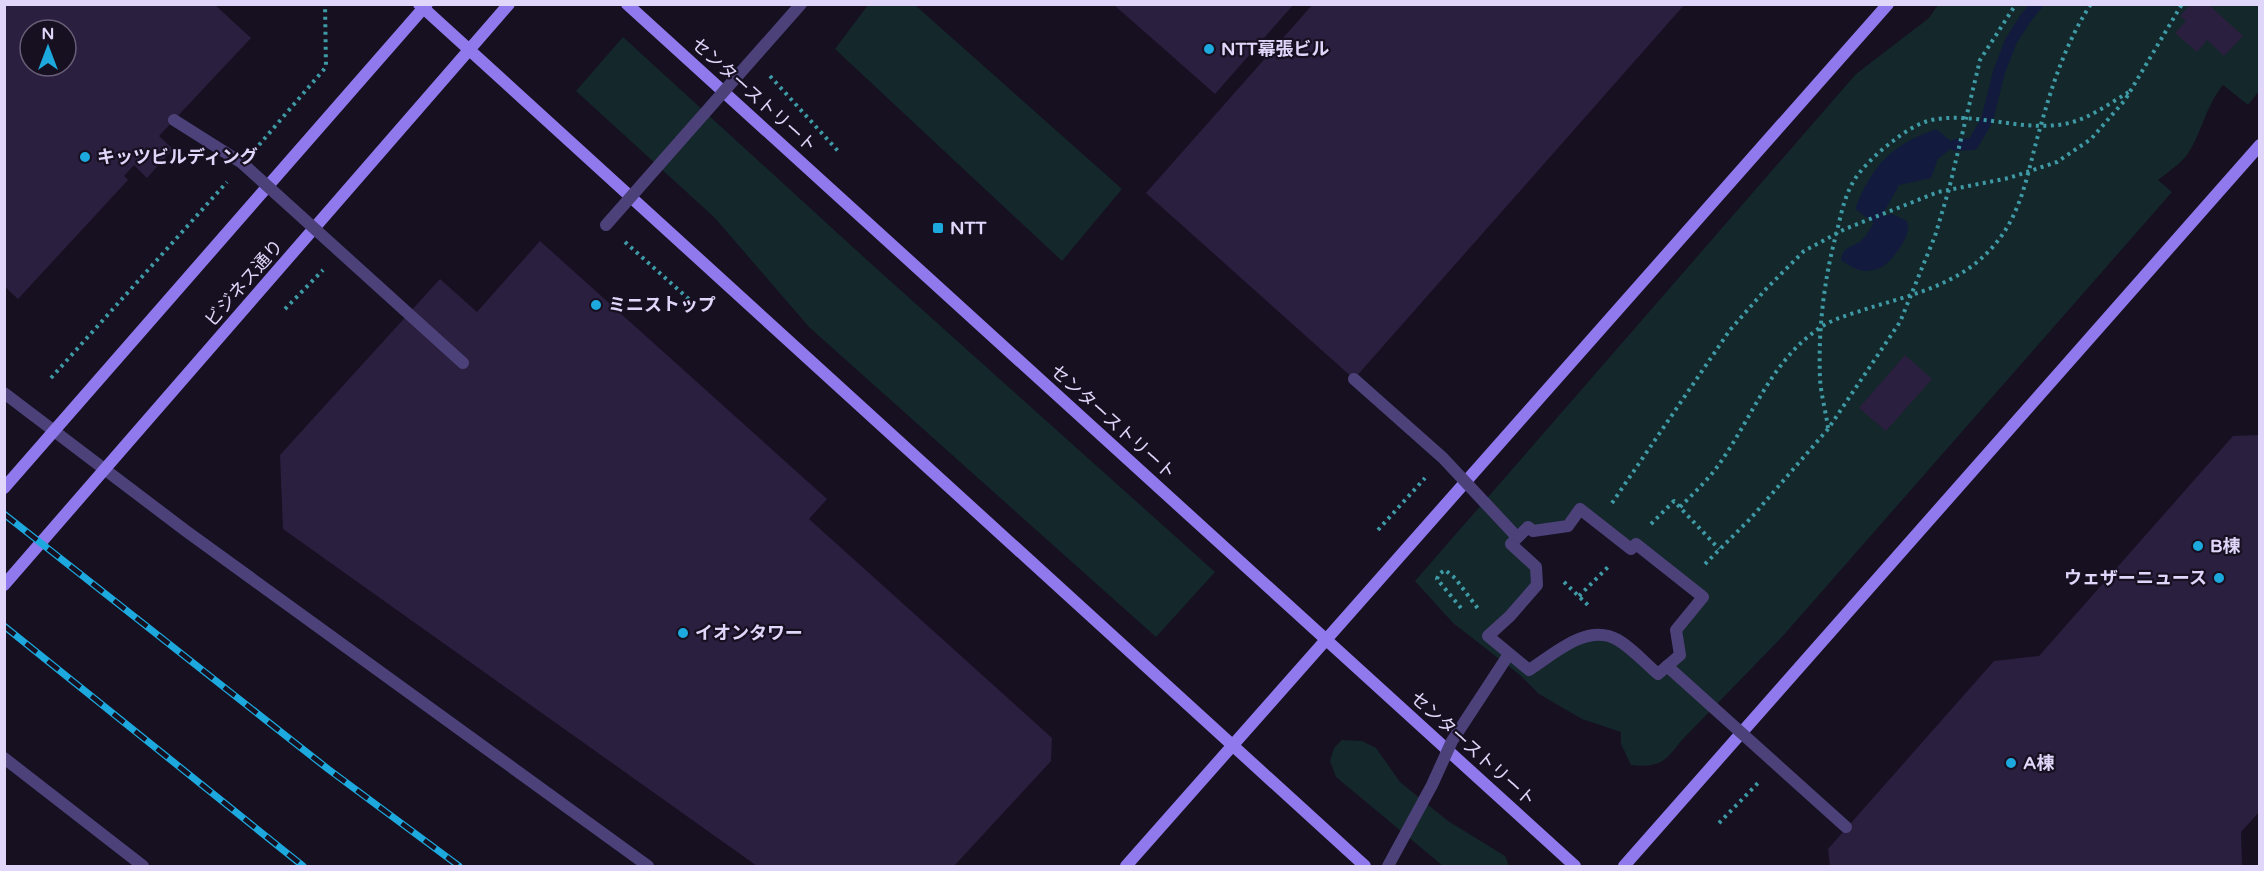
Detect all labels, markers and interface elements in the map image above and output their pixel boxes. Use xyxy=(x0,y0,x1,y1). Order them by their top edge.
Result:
north arrow xyxy=(18,18,78,78)
text: N xyxy=(42,24,54,44)
street label: センターストリート xyxy=(687,33,821,157)
place label: NTT幕張ビル xyxy=(1221,38,1329,60)
marker: NTT幕張ビル xyxy=(1202,42,1216,56)
place label: キッツビルディング xyxy=(97,146,258,168)
marker: キッツビルディング xyxy=(78,150,92,164)
place label: NTT xyxy=(950,217,987,239)
marker: NTT xyxy=(931,221,945,235)
street label: ビジネス通り xyxy=(200,235,288,331)
place label: ミニストップ xyxy=(608,294,716,316)
marker: ミニストップ xyxy=(589,298,603,312)
street label: センターストリート xyxy=(1046,360,1180,484)
place label: B棟 xyxy=(2210,535,2240,557)
marker: B棟 xyxy=(2191,539,2205,553)
place label: ウェザーニュース xyxy=(2064,567,2207,589)
marker: ウェザーニュース xyxy=(2212,571,2226,585)
place label: イオンタワー xyxy=(695,622,803,644)
marker: イオンタワー xyxy=(676,626,690,640)
street label: センターストリート xyxy=(1406,687,1540,811)
place label: A棟 xyxy=(2023,752,2054,774)
marker: A棟 xyxy=(2004,756,2018,770)

